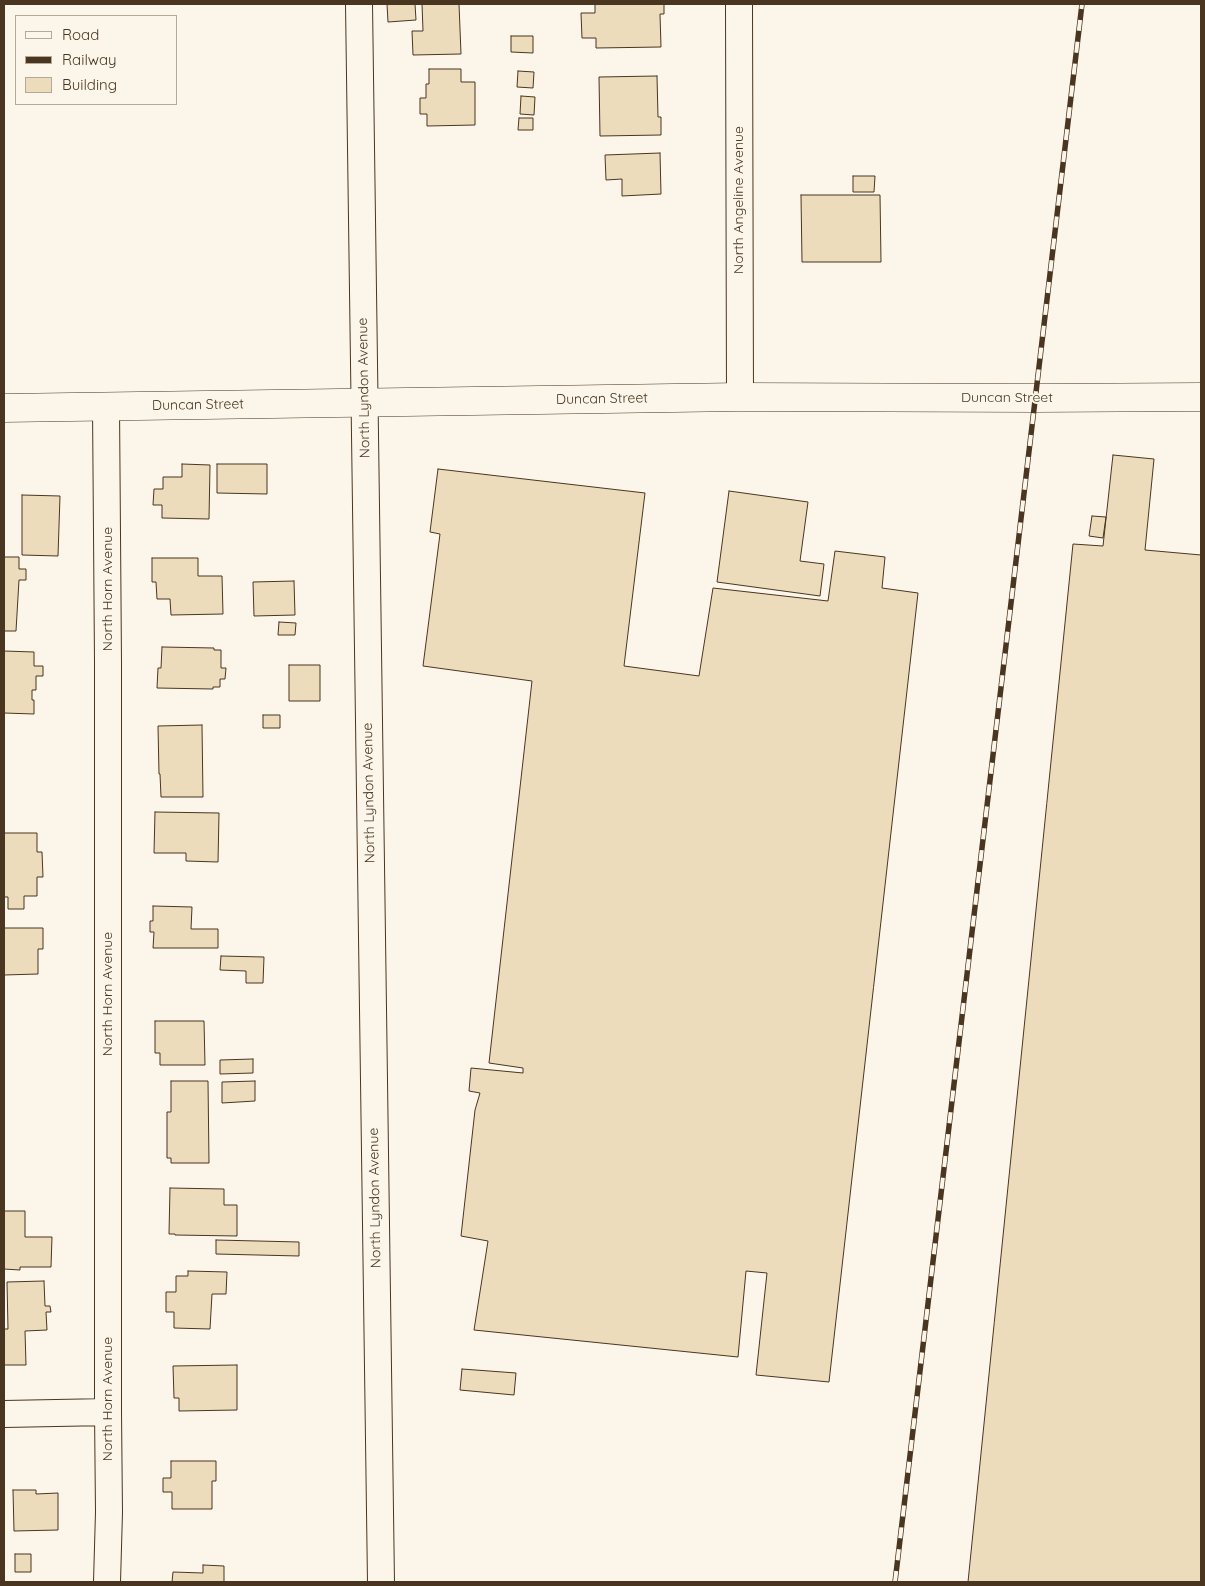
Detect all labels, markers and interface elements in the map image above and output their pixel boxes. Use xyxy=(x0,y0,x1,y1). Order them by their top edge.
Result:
legend xyxy=(15,15,178,105)
text: Road xyxy=(62,25,99,44)
text: Railway xyxy=(62,50,117,69)
text: Building xyxy=(62,75,117,94)
street label: North Angeline Avenue xyxy=(731,126,747,274)
street label: North Lyndon Avenue xyxy=(354,318,374,458)
street label: Duncan Street xyxy=(556,390,648,408)
street label: Duncan Street xyxy=(961,390,1053,406)
street label: Duncan Street xyxy=(152,396,244,414)
street label: North Horn Avenue xyxy=(100,527,116,651)
street label: North Lyndon Avenue xyxy=(359,723,379,863)
street label: North Horn Avenue xyxy=(100,932,116,1056)
street label: North Lyndon Avenue xyxy=(365,1128,385,1268)
street label: North Horn Avenue xyxy=(100,1337,116,1461)

